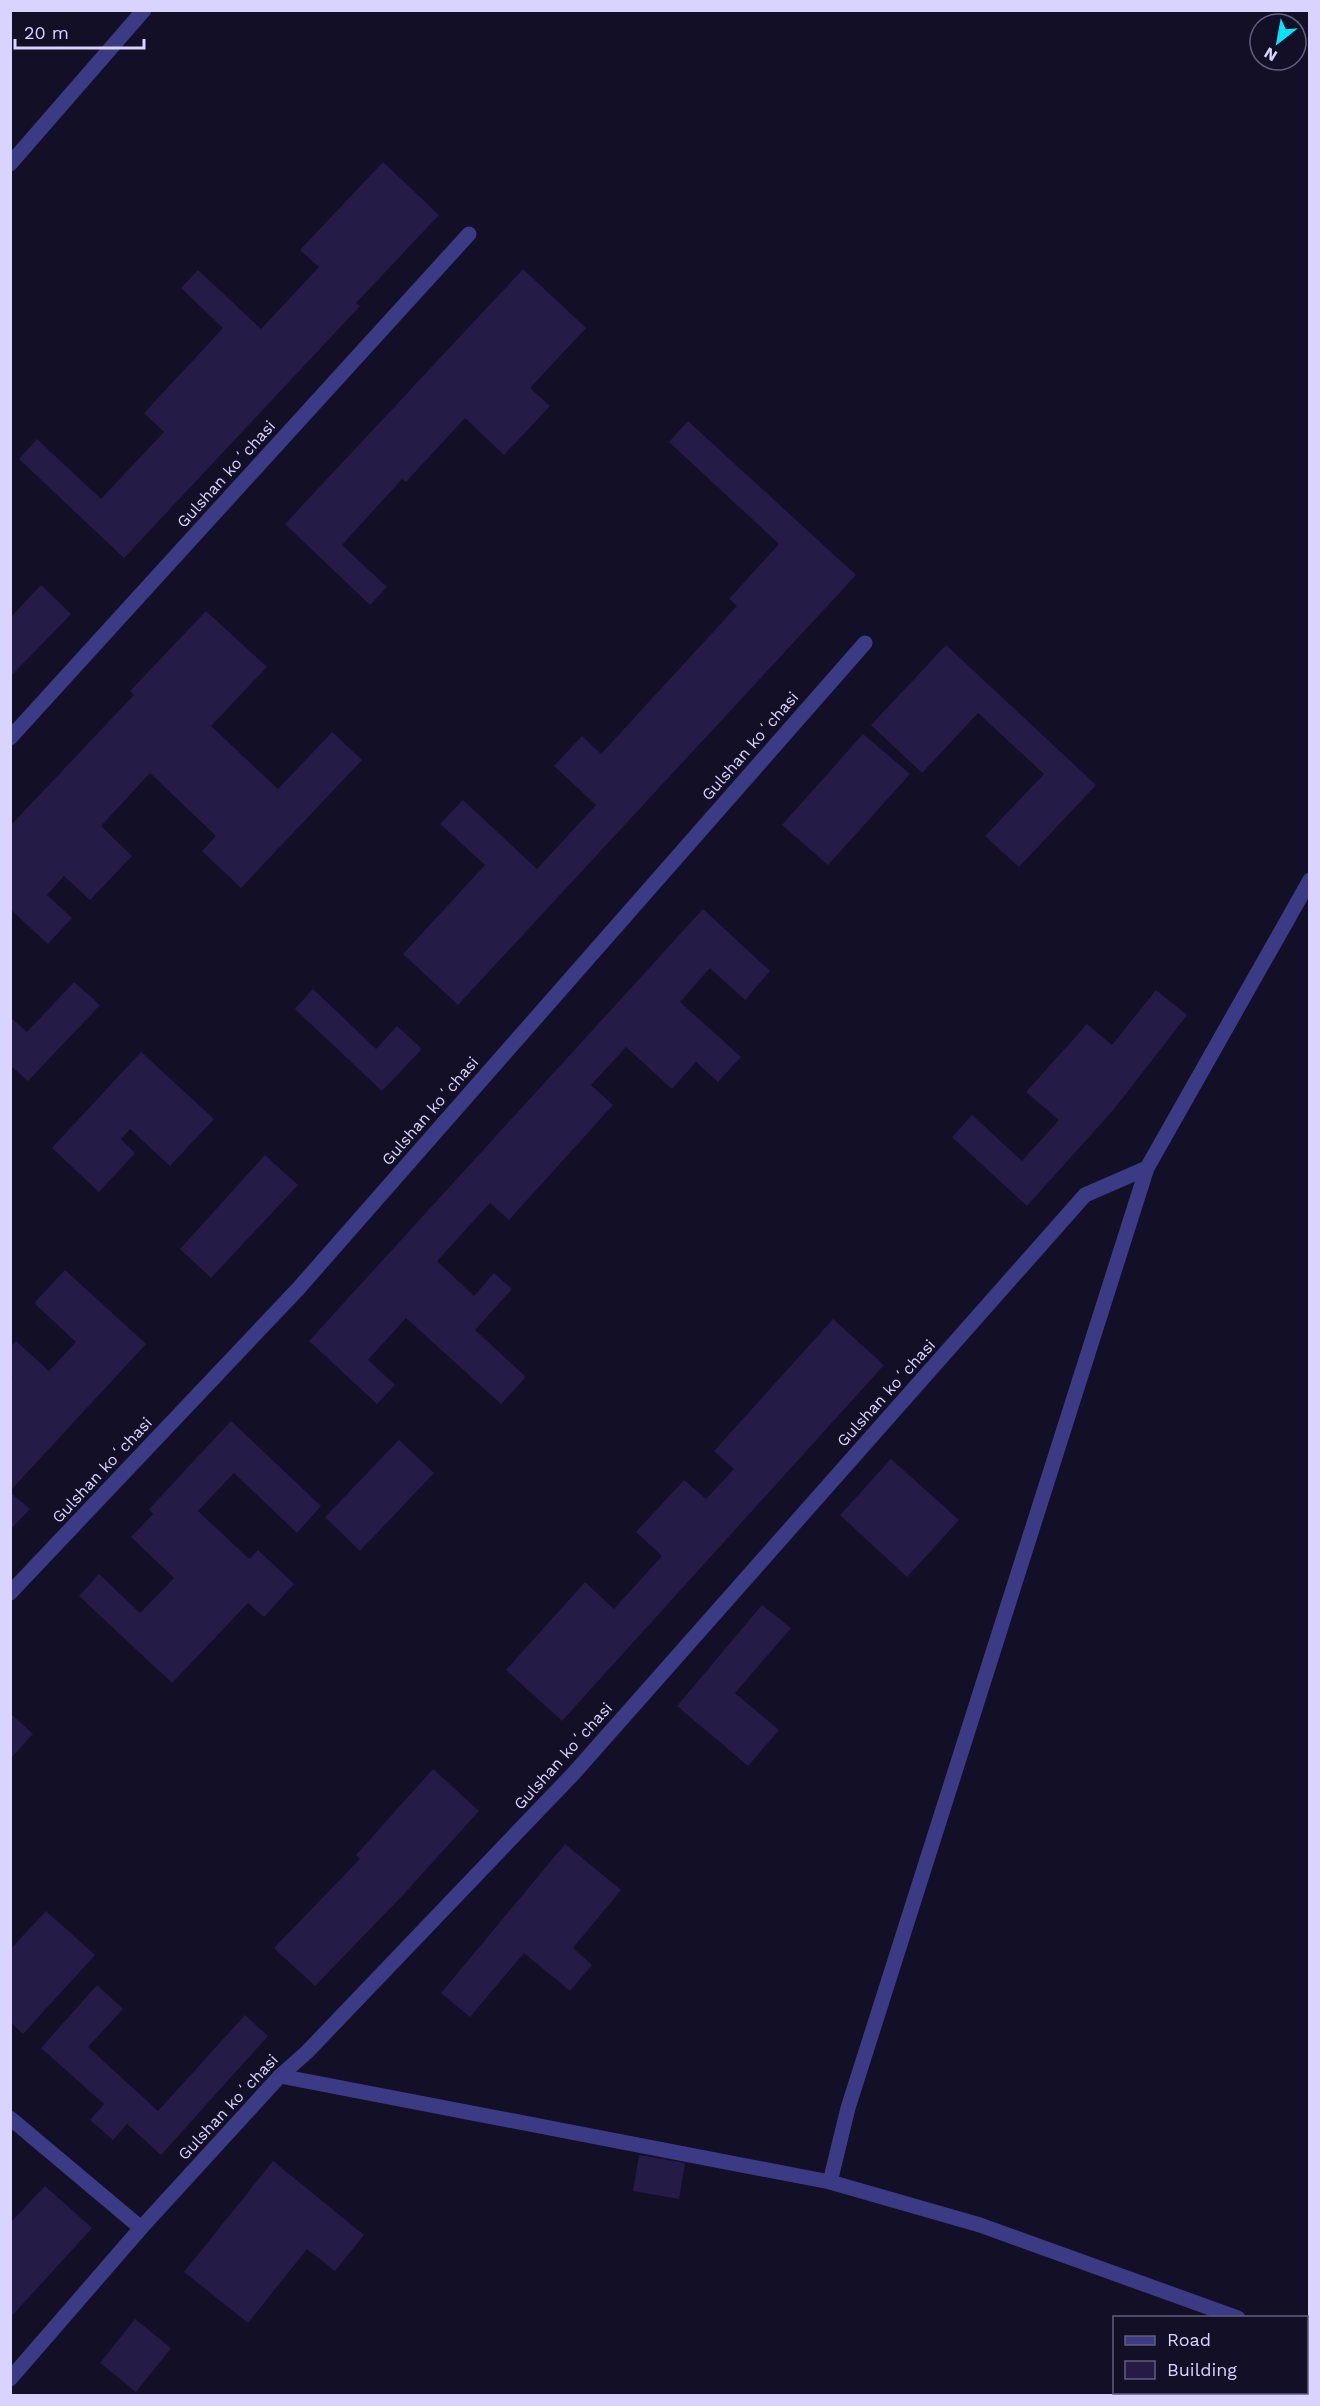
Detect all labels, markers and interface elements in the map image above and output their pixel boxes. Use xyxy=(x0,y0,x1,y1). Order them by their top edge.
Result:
scale bar xyxy=(15,12,144,50)
north arrow xyxy=(1248,12,1308,72)
text: 20 m xyxy=(24,22,69,43)
text: N xyxy=(1261,43,1281,66)
street label: Gulshan koʻchasi xyxy=(173,416,279,532)
street label: Gulshan koʻchasi xyxy=(698,688,802,804)
street label: Gulshan koʻchasi xyxy=(378,1053,482,1169)
street label: Gulshan koʻchasi xyxy=(833,1335,939,1451)
street label: Gulshan koʻchasi xyxy=(48,1413,156,1527)
street label: Gulshan koʻchasi xyxy=(510,1698,616,1814)
street label: Gulshan koʻchasi xyxy=(174,2050,282,2164)
legend xyxy=(1113,2316,1308,2394)
text: Road xyxy=(1167,2329,1211,2350)
text: Building xyxy=(1167,2359,1237,2380)

